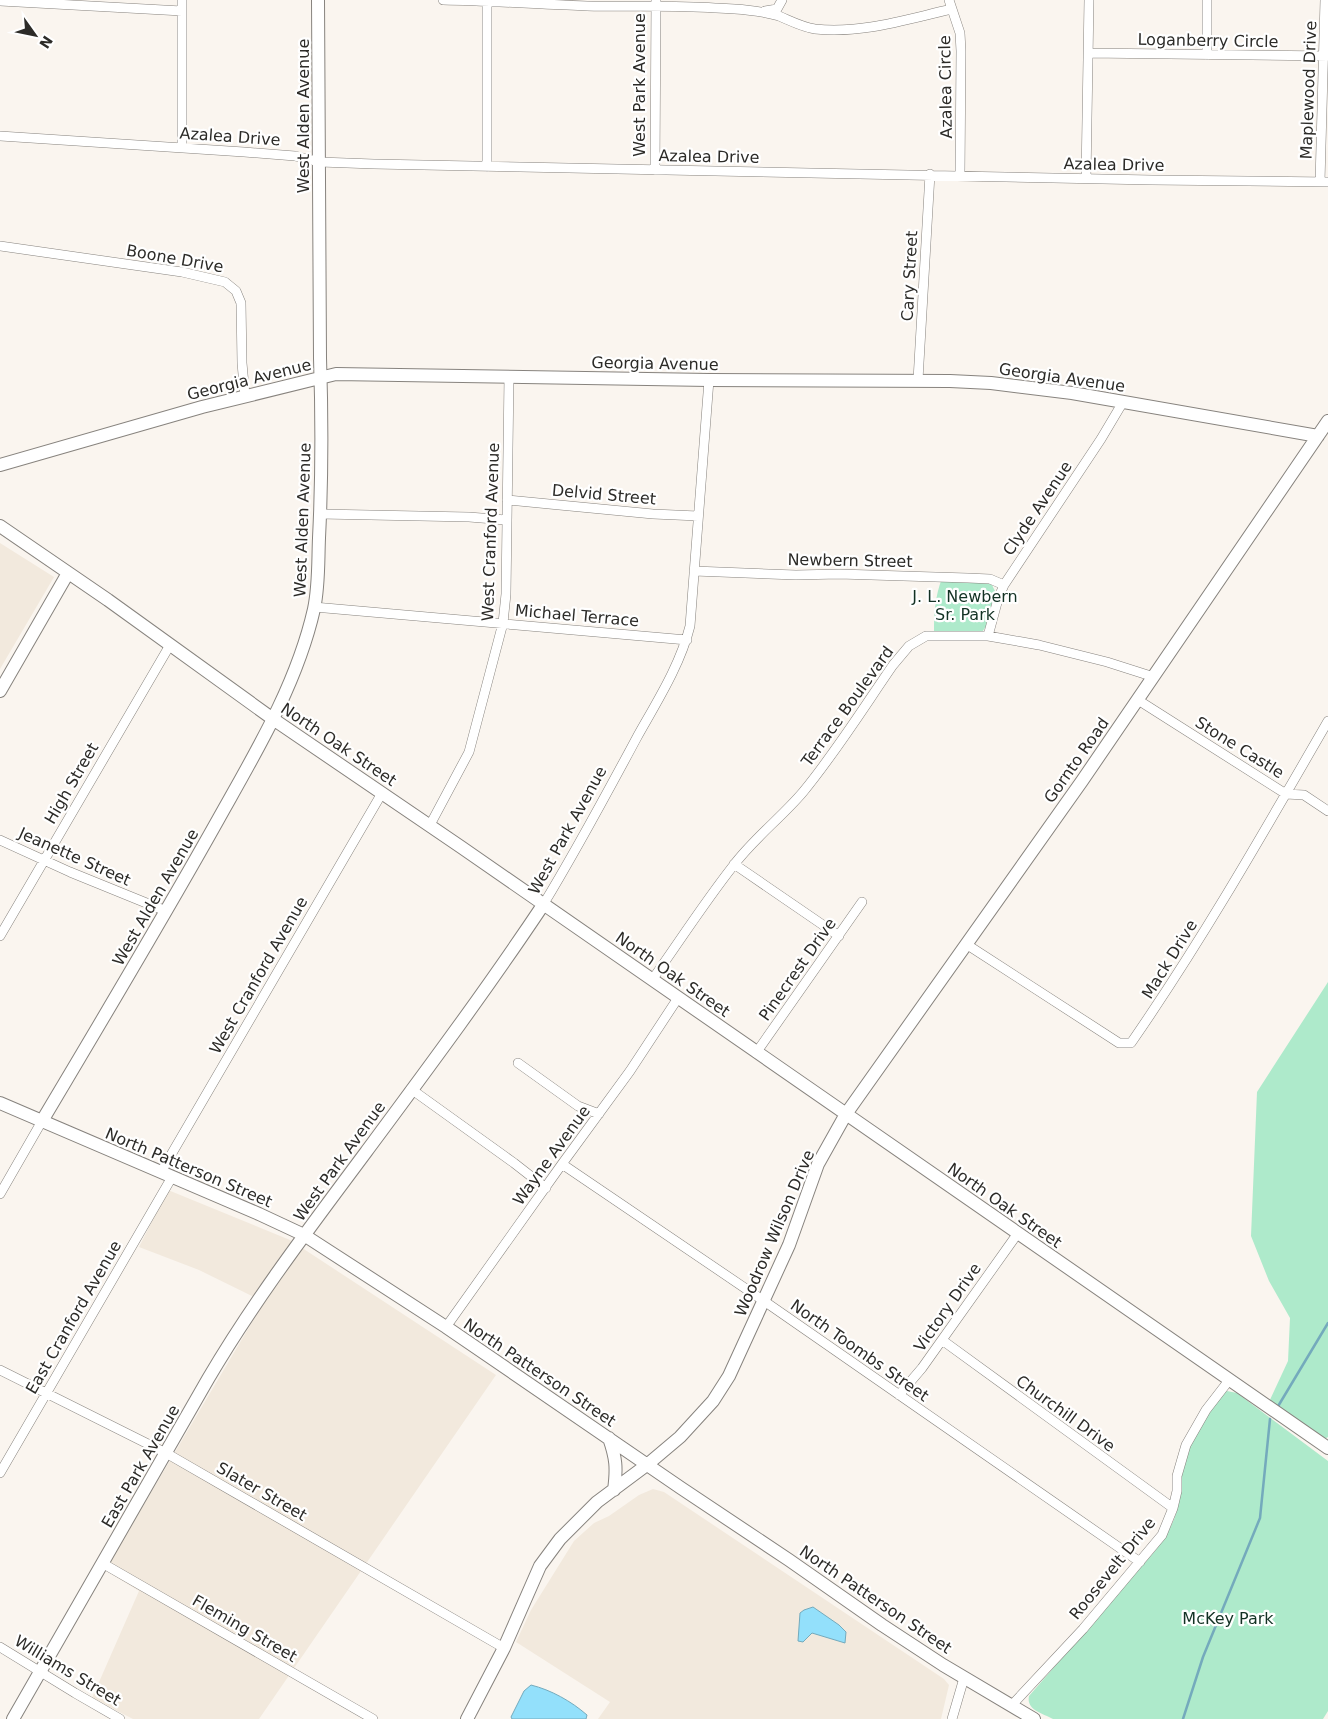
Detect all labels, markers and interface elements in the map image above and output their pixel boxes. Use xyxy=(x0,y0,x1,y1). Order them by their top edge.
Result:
north arrow xyxy=(10,10,60,60)
street label: West Park Avenue xyxy=(630,13,649,157)
street label: Maplewood Drive xyxy=(1297,20,1320,160)
street label: Loganberry Circle xyxy=(1137,30,1279,51)
text: N xyxy=(36,33,56,51)
street label: Azalea Circle xyxy=(935,35,956,139)
street label: West Alden Avenue xyxy=(294,39,313,193)
street label: Azalea Drive xyxy=(179,123,281,149)
street label: Azalea Drive xyxy=(658,146,760,167)
street label: Azalea Drive xyxy=(1063,154,1165,175)
street label: Cary Street xyxy=(898,230,921,322)
street label: Boone Drive xyxy=(125,241,225,276)
street label: Georgia Avenue xyxy=(591,353,719,374)
street label: Georgia Avenue xyxy=(185,355,313,404)
street label: Georgia Avenue xyxy=(998,359,1126,396)
street label: West Alden Avenue xyxy=(290,442,315,598)
street label: West Cranford Avenue xyxy=(478,442,503,622)
street label: Clyde Avenue xyxy=(999,458,1076,559)
street label: Delvid Street xyxy=(551,480,657,509)
street label: Newbern Street xyxy=(787,550,913,571)
park label: J. L. Newbern Sr. Park xyxy=(911,587,1018,624)
street label: Michael Terrace xyxy=(514,601,640,630)
street label: Terrace Boulevard xyxy=(797,642,897,771)
street label: North Oak Street xyxy=(277,699,400,790)
street label: Stone Castle xyxy=(1192,713,1288,782)
street label: Gornto Road xyxy=(1040,714,1113,807)
street label: High Street xyxy=(41,739,102,827)
street label: West Park Avenue xyxy=(524,763,611,898)
street label: Jeanette Street xyxy=(15,823,134,890)
street label: West Alden Avenue xyxy=(109,826,202,969)
street label: West Cranford Avenue xyxy=(206,893,311,1057)
street label: Pinecrest Drive xyxy=(755,914,840,1024)
street label: Mack Drive xyxy=(1138,916,1201,1002)
street label: North Oak Street xyxy=(612,928,734,1021)
street label: West Park Avenue xyxy=(290,1098,389,1225)
street label: Wayne Avenue xyxy=(509,1102,594,1209)
street label: North Patterson Street xyxy=(102,1124,275,1211)
street label: Woodrow Wilson Drive xyxy=(731,1147,818,1319)
street label: North Oak Street xyxy=(944,1159,1066,1252)
street label: East Cranford Avenue xyxy=(22,1237,125,1397)
street label: Victory Drive xyxy=(910,1259,985,1355)
street label: North Toombs Street xyxy=(787,1296,932,1405)
street label: North Patterson Street xyxy=(460,1314,619,1430)
street label: Churchill Drive xyxy=(1013,1371,1119,1456)
street label: East Park Avenue xyxy=(98,1401,183,1531)
street label: Slater Street xyxy=(213,1458,310,1525)
street label: Roosevelt Drive xyxy=(1065,1513,1159,1623)
street label: North Patterson Street xyxy=(796,1541,955,1657)
street label: Fleming Street xyxy=(189,1591,300,1666)
park label: McKey Park xyxy=(1182,1609,1274,1628)
street label: Williams Street xyxy=(11,1631,124,1710)

